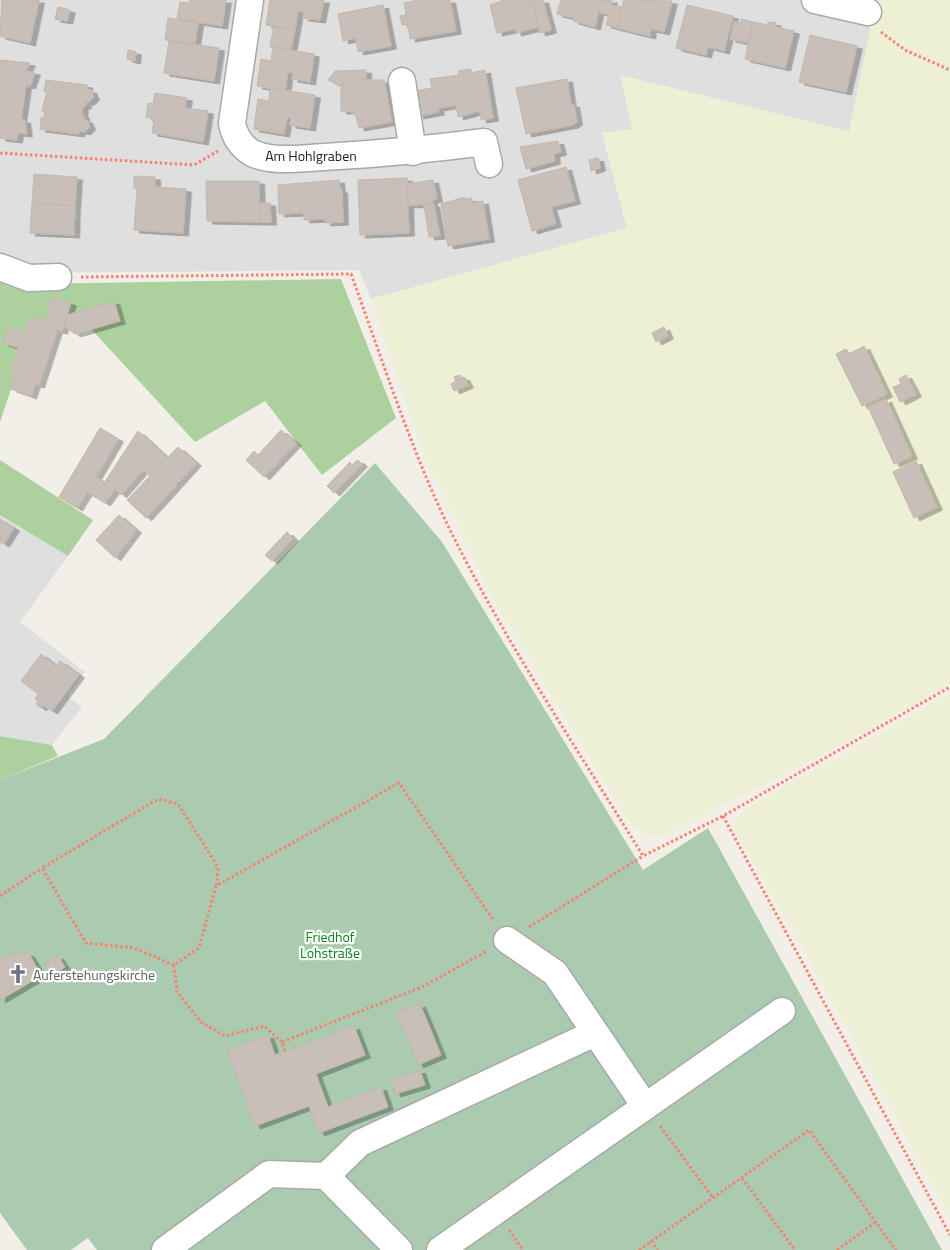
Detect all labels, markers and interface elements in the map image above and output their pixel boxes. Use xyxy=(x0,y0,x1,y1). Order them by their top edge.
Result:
street label: Am Hohlgraben xyxy=(265,145,357,166)
park label: Friedhof Lohstraße xyxy=(300,926,360,963)
church icon: Auferstehungskirche xyxy=(7,963,29,985)
place label: Auferstehungskirche xyxy=(33,964,155,985)

